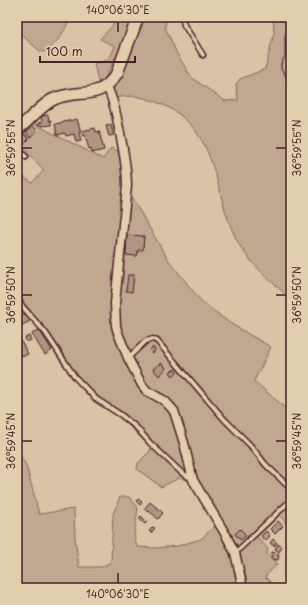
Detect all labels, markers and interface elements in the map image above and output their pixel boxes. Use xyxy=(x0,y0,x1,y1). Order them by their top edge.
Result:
text: 140°06'30"E xyxy=(86,2,150,17)
scale bar xyxy=(40,38,135,64)
text: 100 m xyxy=(46,42,83,60)
text: 36°59'55"N xyxy=(3,119,18,176)
text: 36°59'55"N xyxy=(289,119,304,176)
text: 36°59'50"N xyxy=(3,266,18,324)
text: 36°59'50"N xyxy=(289,266,304,324)
text: 36°59'45"N xyxy=(3,412,18,469)
text: 36°59'45"N xyxy=(289,412,304,469)
text: 140°06'30"E xyxy=(86,586,150,601)

